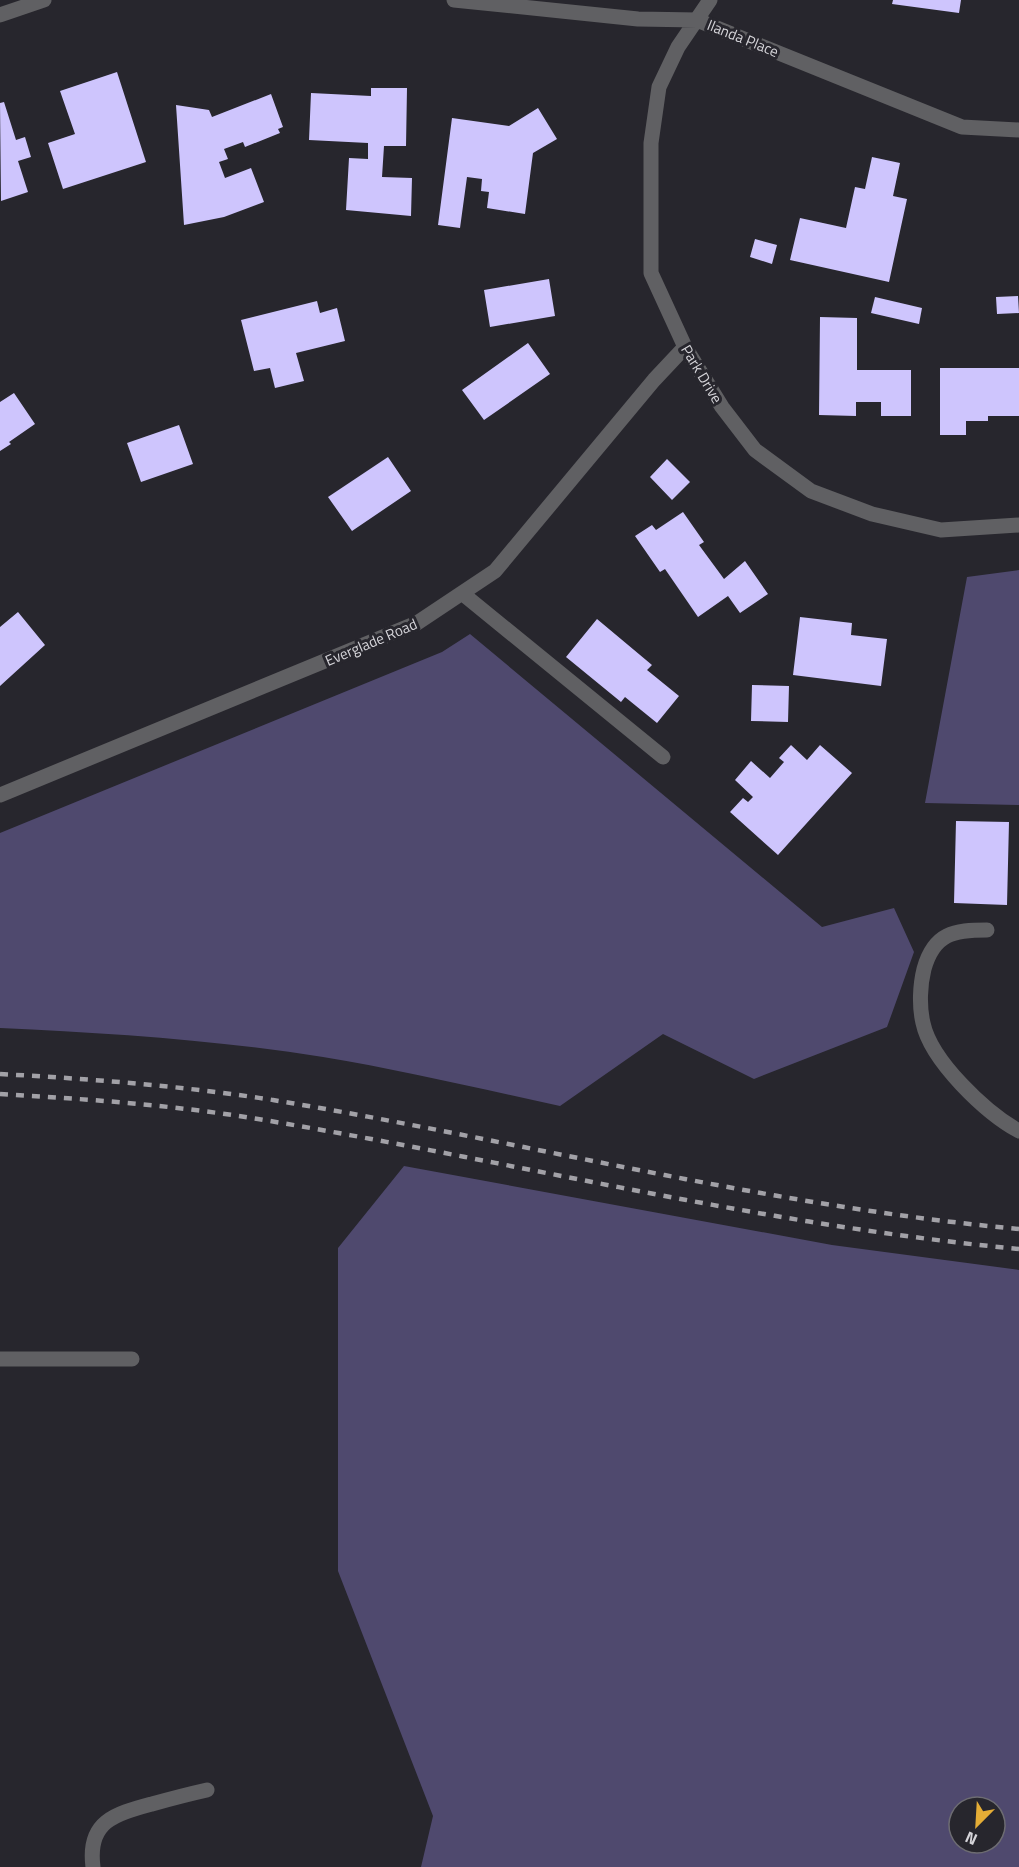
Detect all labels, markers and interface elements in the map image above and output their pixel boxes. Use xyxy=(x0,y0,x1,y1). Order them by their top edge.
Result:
street label: Ilanda Place xyxy=(704,13,782,63)
street label: Park Drive xyxy=(675,340,729,408)
street label: Everglade Road xyxy=(321,612,421,672)
north arrow xyxy=(947,1795,1007,1855)
text: N xyxy=(961,1825,981,1852)

